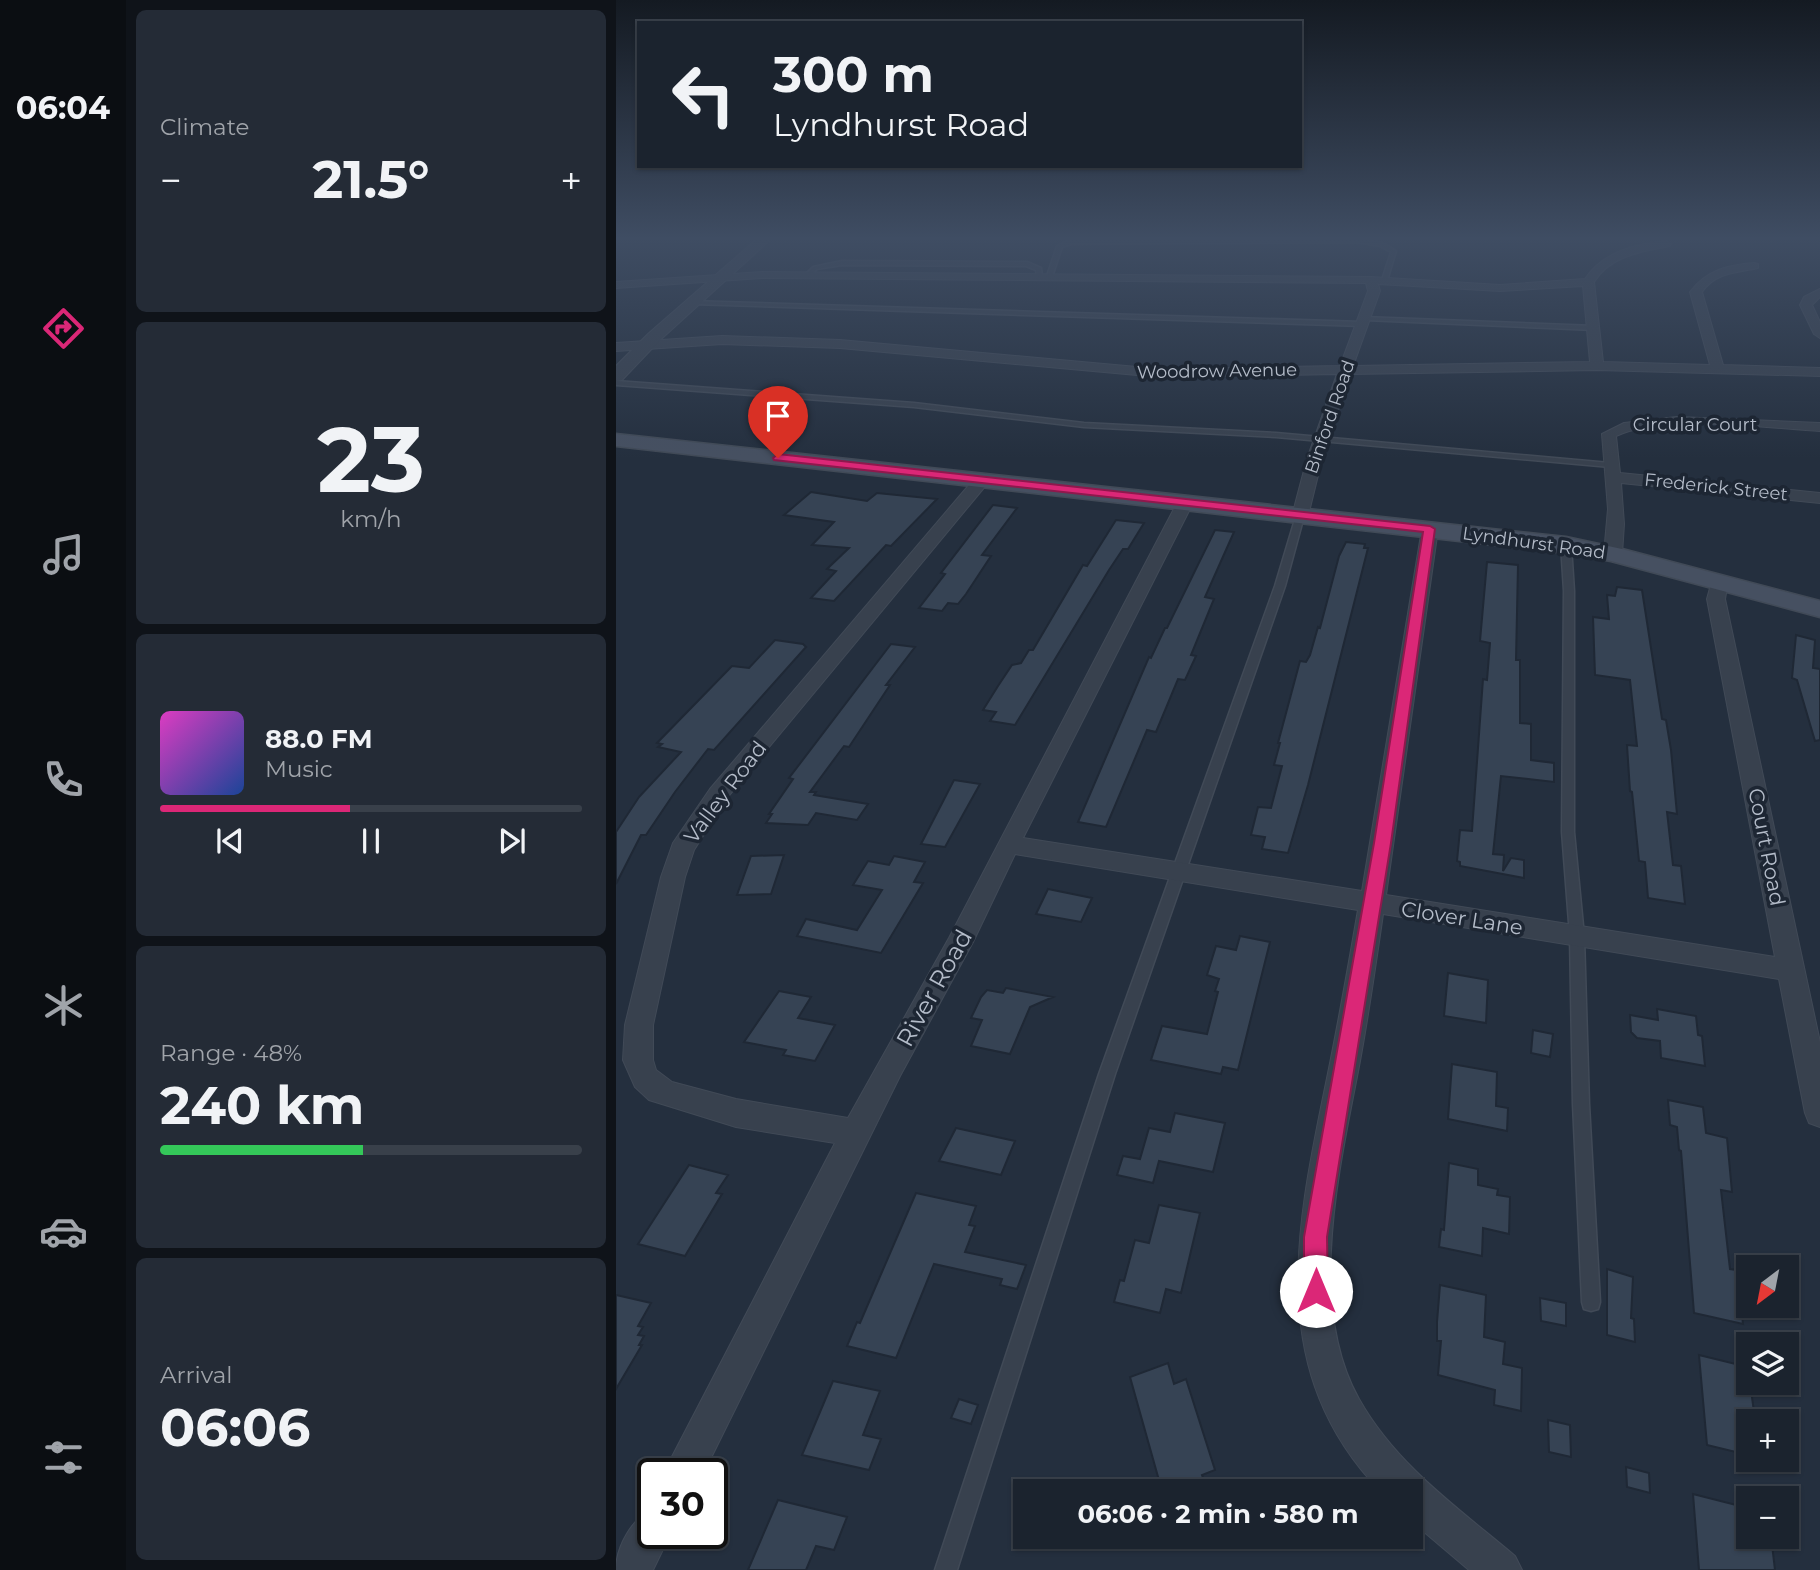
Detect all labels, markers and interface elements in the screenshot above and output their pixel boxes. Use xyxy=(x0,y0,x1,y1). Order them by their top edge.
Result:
text: 300 m xyxy=(773,45,934,104)
icon: left xyxy=(658,49,749,140)
text: 06:04 xyxy=(16,88,110,127)
text: Lyndhurst Road xyxy=(773,105,1029,144)
text: Climate xyxy=(160,113,249,141)
text: 21.5° xyxy=(312,148,430,211)
text: − xyxy=(160,157,182,204)
text: + xyxy=(560,157,582,204)
icon: directions xyxy=(39,304,88,353)
street label: Binford Road xyxy=(1300,357,1360,477)
street label: Woodrow Avenue xyxy=(1137,359,1297,383)
pin xyxy=(748,386,808,458)
icon: arrive xyxy=(759,397,797,435)
text: 23 xyxy=(317,404,425,515)
street label: Circular Court xyxy=(1633,414,1757,436)
street label: Frederick Street xyxy=(1643,469,1789,505)
text: km/h xyxy=(340,505,402,533)
street label: Lyndhurst Road xyxy=(1461,522,1607,564)
icon: music xyxy=(39,530,88,579)
text: 88.0 FM xyxy=(265,723,373,755)
street label: Valley Road xyxy=(678,736,772,848)
icon: phone xyxy=(39,755,88,804)
text: Music xyxy=(265,755,333,783)
street label: Court Road xyxy=(1743,786,1791,908)
icon: previous xyxy=(211,822,249,860)
icon: pause xyxy=(352,822,390,860)
icon: next xyxy=(493,822,531,860)
street label: Clover Lane xyxy=(1399,896,1525,940)
street label: River Road xyxy=(890,924,978,1052)
icon: climate xyxy=(39,981,88,1030)
text: Range · 48% xyxy=(160,1039,302,1067)
text: 240 km xyxy=(160,1074,364,1137)
icon: car xyxy=(39,1207,88,1256)
position arrow xyxy=(1279,1254,1353,1328)
north arrow xyxy=(1736,1255,1799,1318)
map controls xyxy=(1736,1255,1799,1549)
button: layers xyxy=(1736,1332,1799,1395)
text: Arrival xyxy=(160,1361,233,1389)
text: 06:06 xyxy=(160,1396,311,1459)
button: + xyxy=(1736,1409,1799,1472)
icon: filters xyxy=(39,1433,88,1482)
speed limit sign: 30 xyxy=(637,1458,728,1549)
button: − xyxy=(1736,1486,1799,1549)
text: 06:06 · 2 min · 580 m xyxy=(1077,1498,1359,1530)

